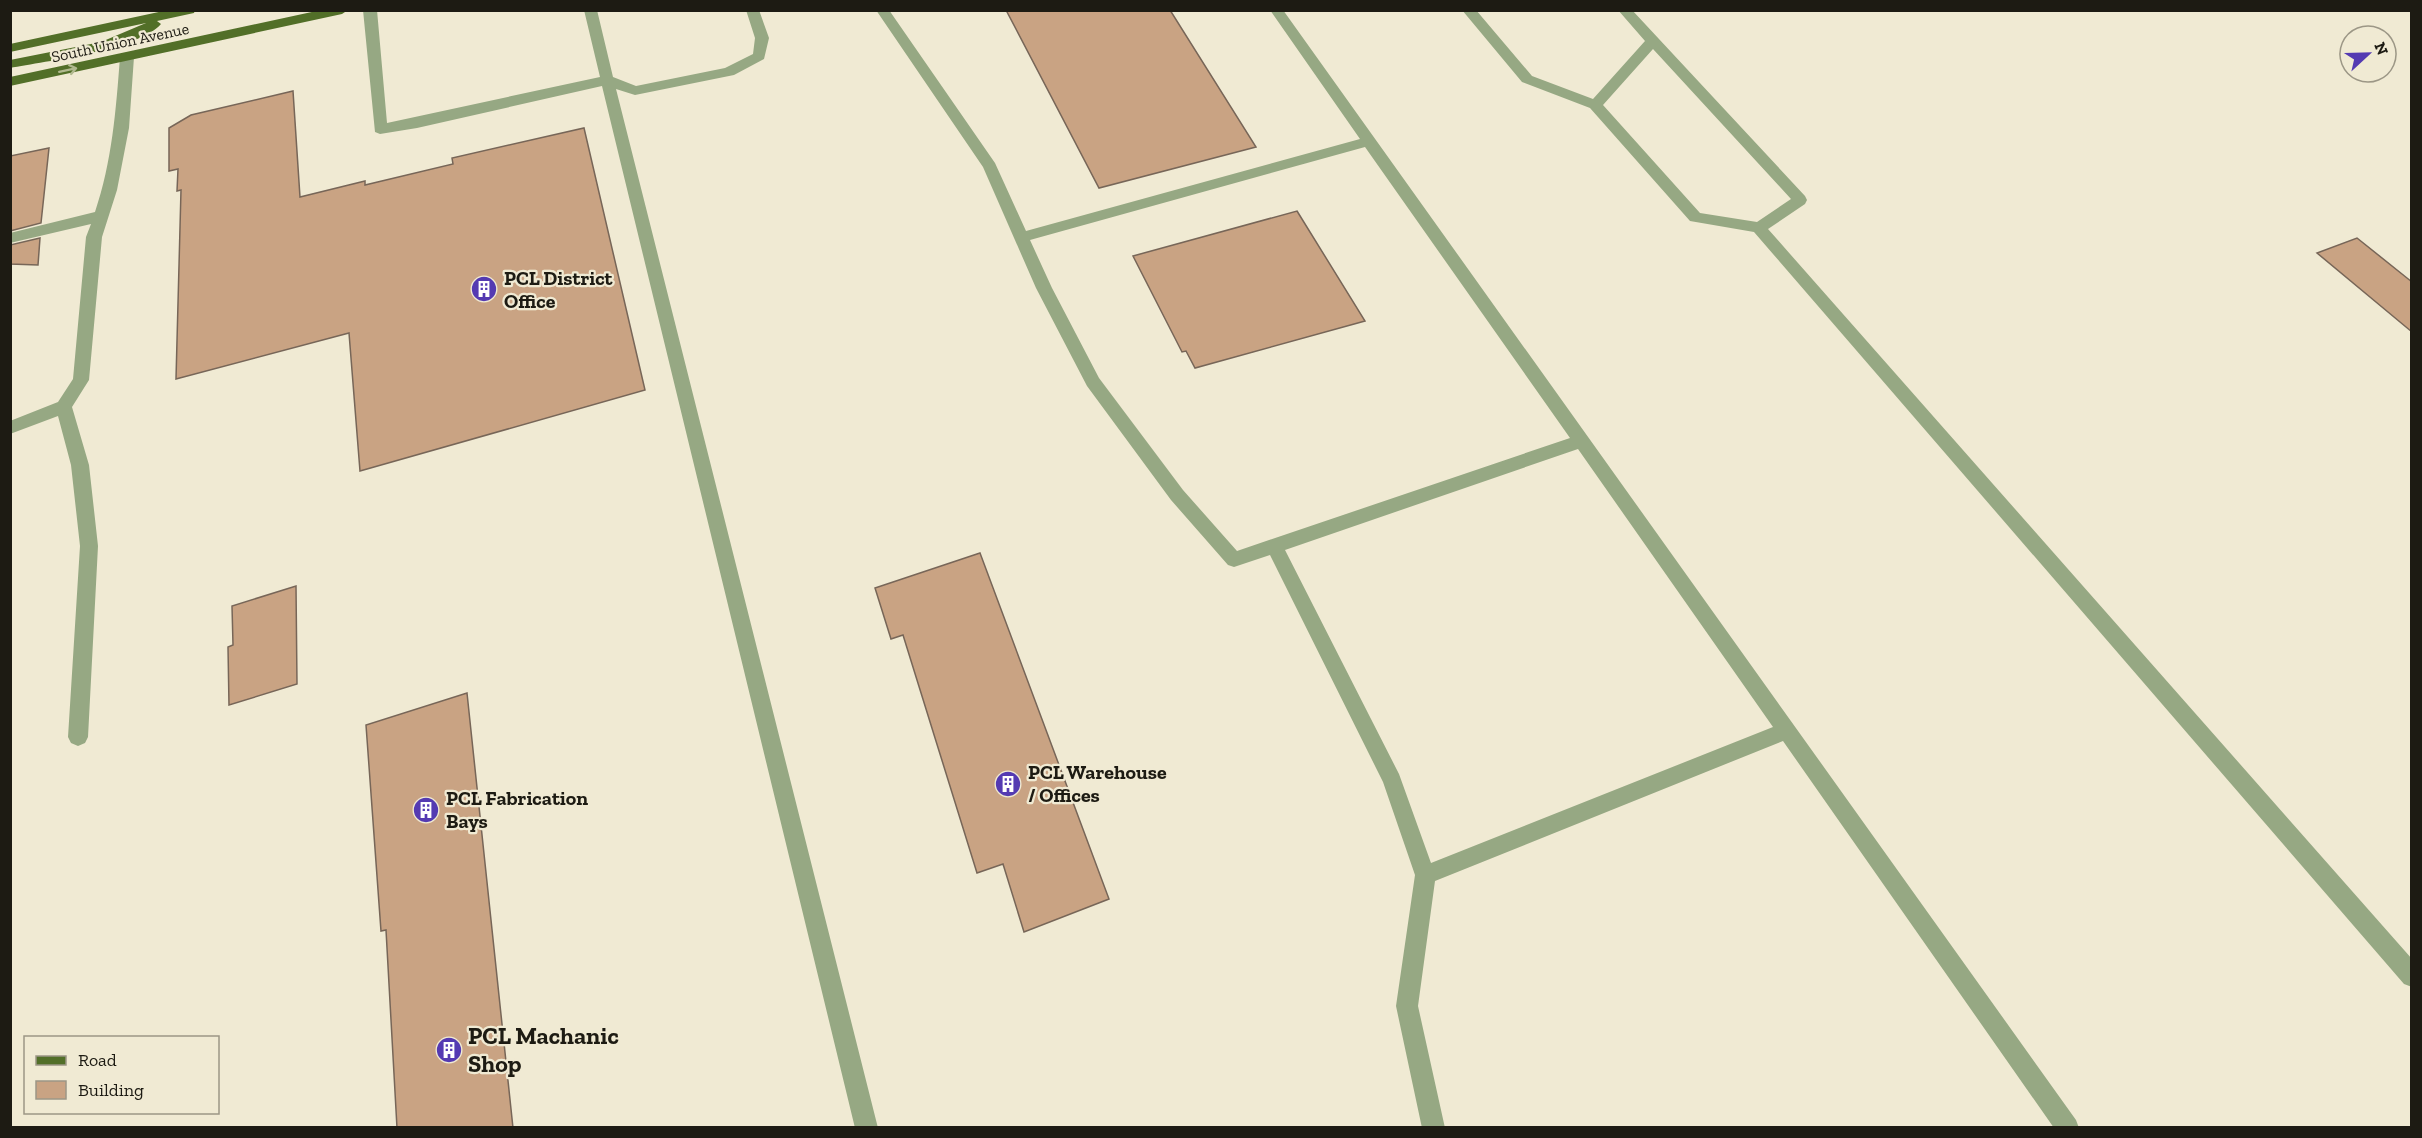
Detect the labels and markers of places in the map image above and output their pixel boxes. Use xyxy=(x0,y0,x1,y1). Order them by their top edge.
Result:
place label: PCL District Office xyxy=(504,266,614,313)
building icon: PCL District Office xyxy=(469,274,499,304)
place label: PCL Warehouse / Offices xyxy=(1028,760,1167,807)
building icon: PCL Warehouse / Offices xyxy=(993,769,1023,799)
place label: PCL Fabrication Bays xyxy=(446,786,588,833)
building icon: PCL Fabrication Bays xyxy=(411,795,441,825)
place label: PCL Machanic Shop xyxy=(468,1021,619,1078)
building icon: PCL Machanic Shop xyxy=(434,1035,464,1065)

